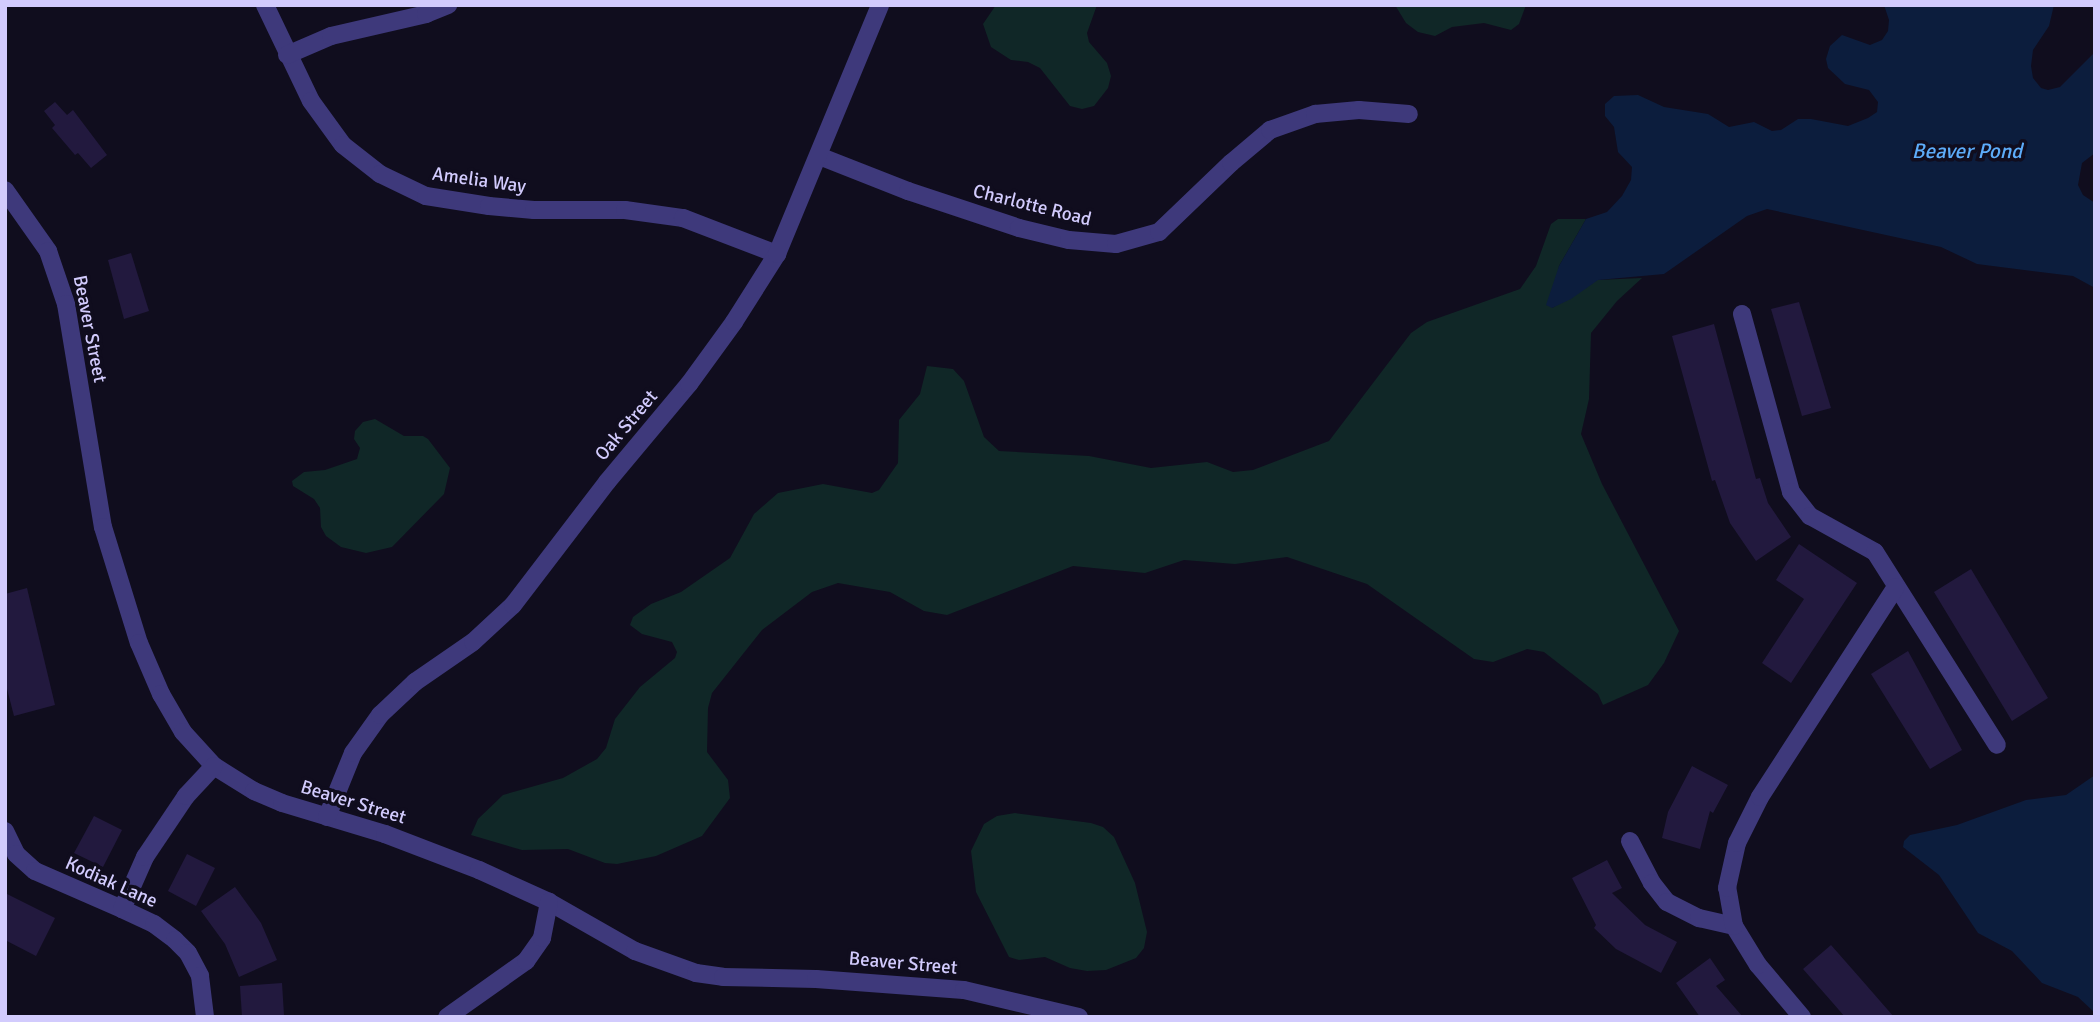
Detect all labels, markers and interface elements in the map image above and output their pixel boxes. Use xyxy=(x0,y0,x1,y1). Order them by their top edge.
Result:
water label: Beaver Pond xyxy=(1912,138,2022,164)
street label: Amelia Way xyxy=(431,163,527,199)
street label: Charlotte Road xyxy=(971,180,1093,232)
street label: Beaver Street xyxy=(67,273,111,385)
street label: Oak Street xyxy=(591,386,663,466)
street label: Beaver Street xyxy=(298,776,408,830)
street label: Kodiak Lane xyxy=(61,853,161,913)
street label: Beaver Street xyxy=(848,948,958,980)

